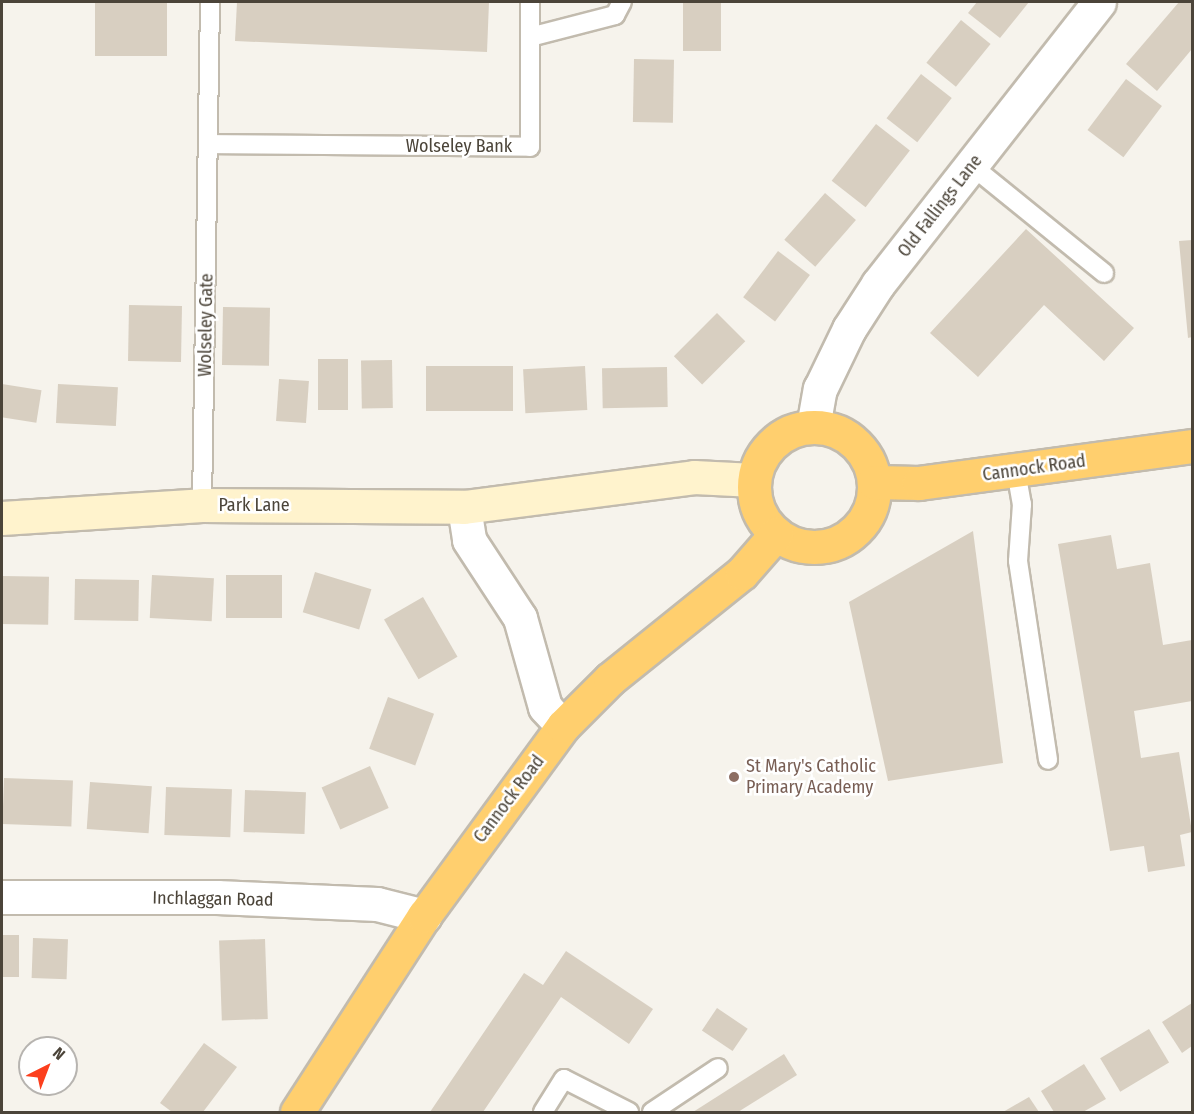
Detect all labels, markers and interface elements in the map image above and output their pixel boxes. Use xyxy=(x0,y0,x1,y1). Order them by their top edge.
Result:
street label: Wolseley Bank xyxy=(406,135,512,157)
street label: Old Fallings Lane xyxy=(893,150,987,262)
street label: Wolseley Gate xyxy=(194,273,218,377)
street label: Cannock Road xyxy=(981,450,1087,486)
street label: Park Lane xyxy=(218,494,290,516)
street label: Cannock Road xyxy=(469,751,549,847)
place label: St Mary's Catholic Primary Academy xyxy=(746,756,876,798)
marker: St Mary's Catholic Primary Academy xyxy=(727,770,741,784)
street label: Inchlaggan Road xyxy=(152,887,274,911)
north arrow xyxy=(18,1036,78,1096)
text: N xyxy=(49,1043,69,1064)

